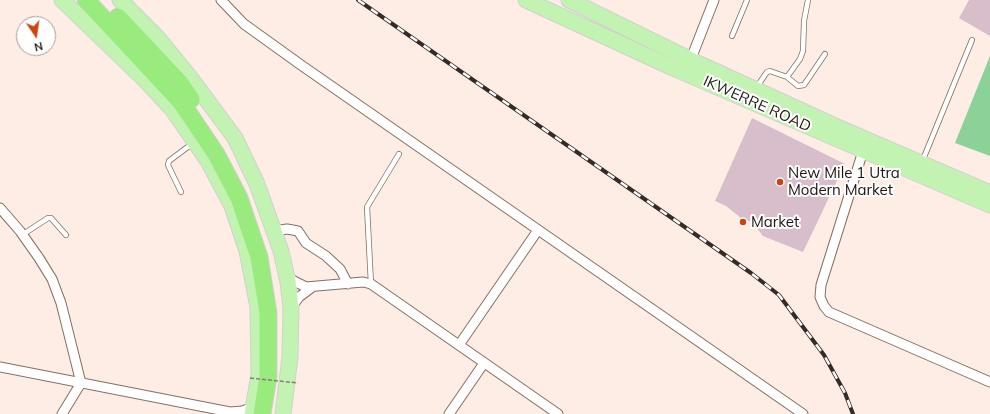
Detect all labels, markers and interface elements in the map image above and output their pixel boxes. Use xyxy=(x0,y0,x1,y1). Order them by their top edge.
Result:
north arrow xyxy=(16,16,56,56)
text: N xyxy=(33,39,44,54)
street label: IKWERRE ROAD xyxy=(700,72,814,136)
place label: New Mile 1 Utra Modern Market xyxy=(788,164,900,199)
marker: New Mile 1 Utra Modern Market xyxy=(775,177,785,187)
place label: Market xyxy=(751,213,799,231)
marker: Market xyxy=(738,217,748,227)

